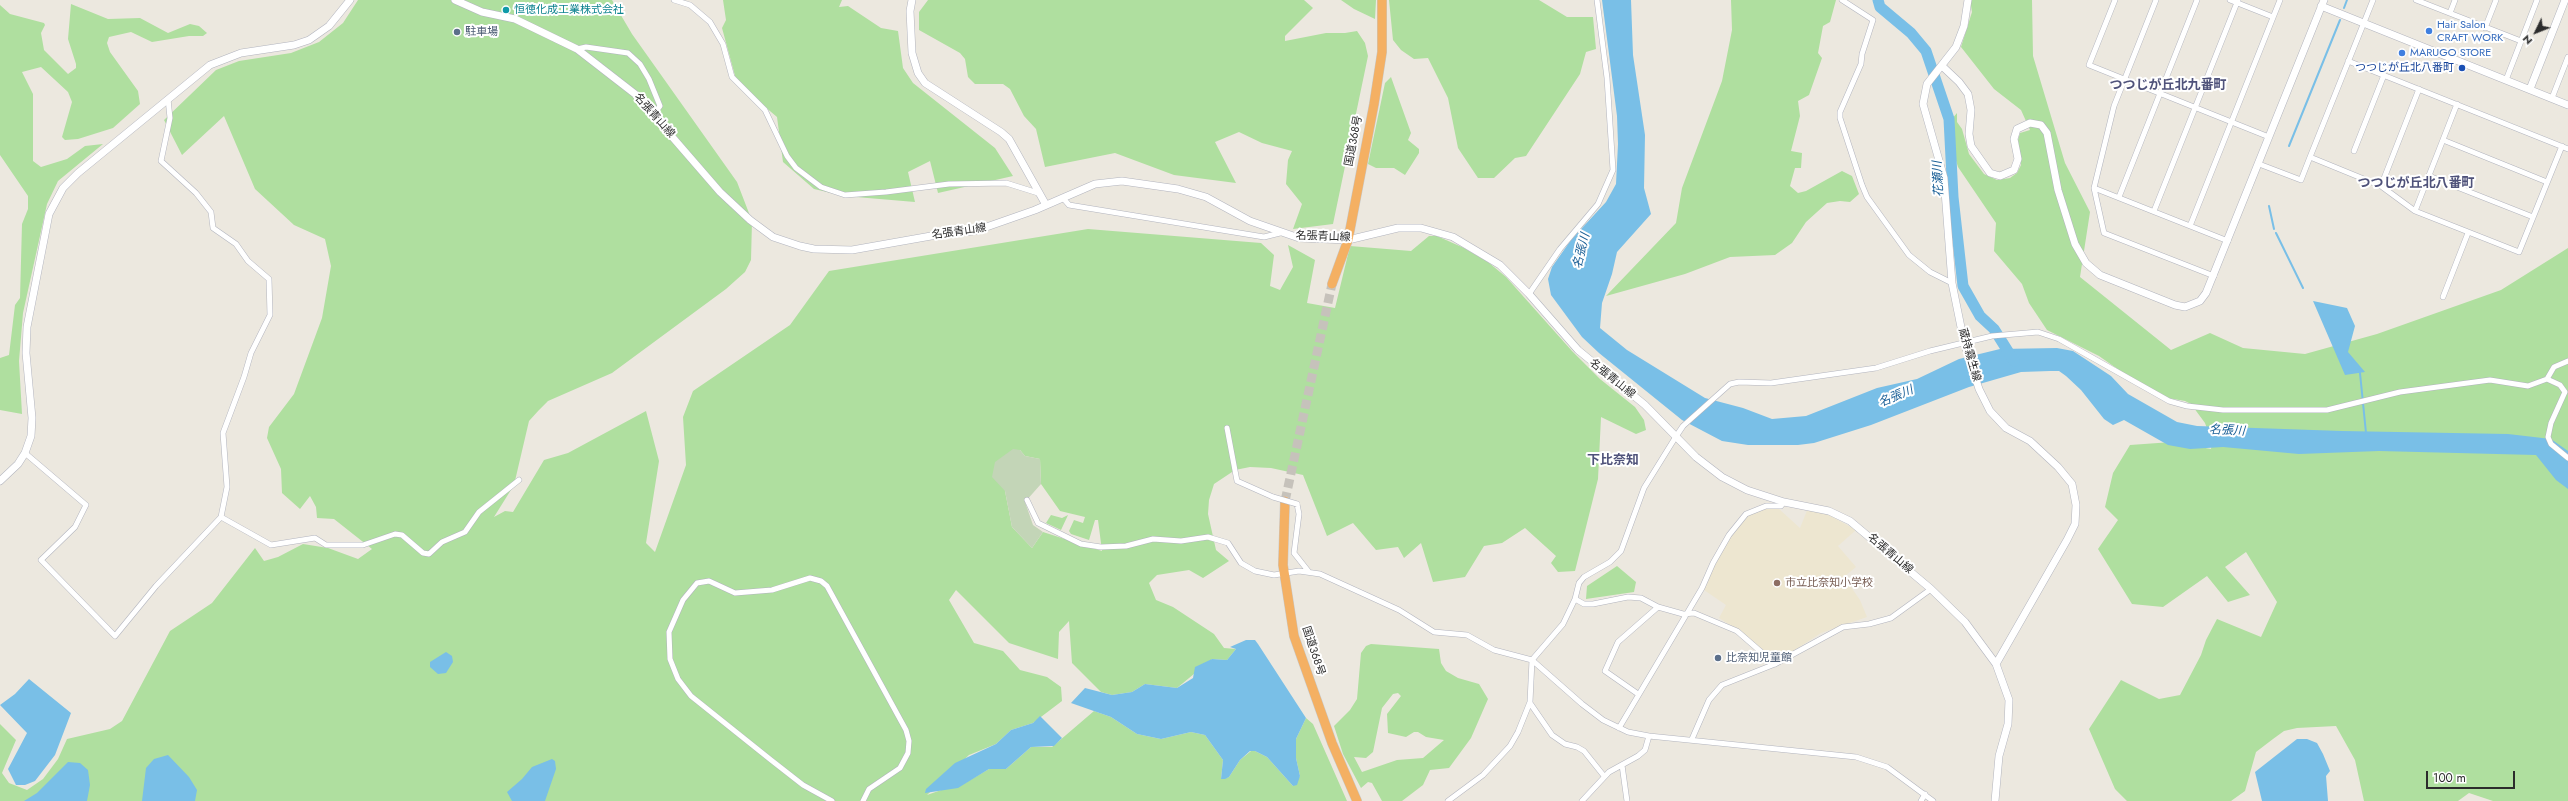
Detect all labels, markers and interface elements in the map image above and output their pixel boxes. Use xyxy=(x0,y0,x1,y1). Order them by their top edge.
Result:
place label: 恒徳化成工業株式会社 xyxy=(514,3,624,17)
marker: 恒徳化成工業株式会社 xyxy=(501,5,511,15)
north arrow xyxy=(2516,12,2556,52)
place label: Hair Salon CRAFT WORK xyxy=(2437,18,2503,44)
place label: 駐車場 xyxy=(465,25,498,39)
marker: Hair Salon CRAFT WORK xyxy=(2424,26,2434,36)
marker: 駐車場 xyxy=(452,27,462,37)
text: N xyxy=(2518,32,2536,49)
place label: MARUGO STORE xyxy=(2410,46,2491,60)
marker: MARUGO STORE xyxy=(2397,48,2407,58)
place label: つつじが丘北八番町 xyxy=(2355,61,2454,75)
marker: つつじが丘北八番町 xyxy=(2457,63,2467,73)
district label: つつじが丘北九番町 xyxy=(2110,78,2226,94)
street label: 名張青山線 xyxy=(631,91,677,141)
street label: 国道368号 xyxy=(1343,115,1365,167)
water label: 花瀬川 xyxy=(1931,161,1947,197)
district label: つつじが丘北八番町 xyxy=(2358,176,2474,192)
street label: 名張青山線 xyxy=(931,222,987,242)
street label: 名張青山線 xyxy=(1295,229,1351,245)
water label: 名張川 xyxy=(1571,232,1593,270)
street label: 蔵持霧生線 xyxy=(1955,327,1983,383)
street label: 名張青山線 xyxy=(1586,357,1638,401)
water label: 名張川 xyxy=(1877,383,1915,411)
water label: 名張川 xyxy=(2209,423,2245,439)
district label: 下比奈知 xyxy=(1587,453,1639,469)
street label: 名張青山線 xyxy=(1865,531,1915,577)
place label: 市立比奈知小学校 xyxy=(1785,576,1873,590)
marker: 市立比奈知小学校 xyxy=(1772,578,1782,588)
street label: 国道368号 xyxy=(1299,625,1327,677)
place label: 比奈知児童館 xyxy=(1726,651,1792,665)
marker: 比奈知児童館 xyxy=(1713,653,1723,663)
scale bar xyxy=(2428,763,2517,789)
text: 100 m xyxy=(2433,769,2466,787)

